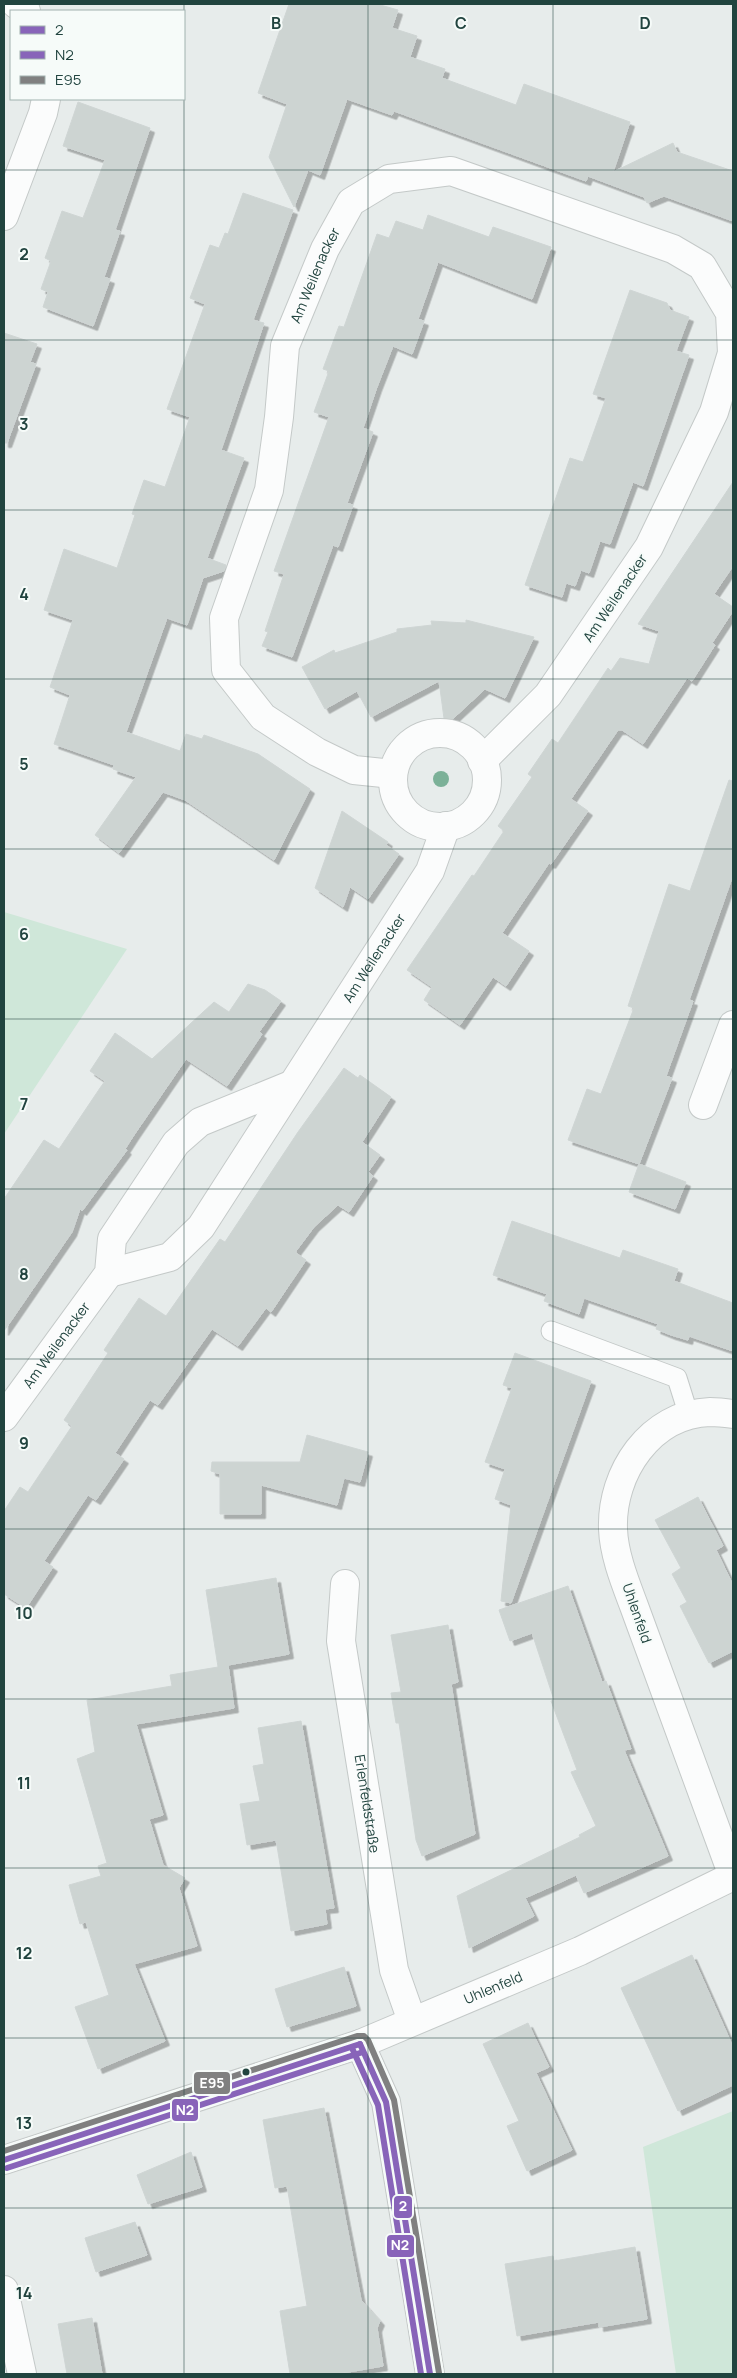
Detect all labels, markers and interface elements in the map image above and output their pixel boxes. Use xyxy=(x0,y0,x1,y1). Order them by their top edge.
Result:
legend xyxy=(10,10,185,100)
text: B xyxy=(271,12,281,34)
text: C xyxy=(455,12,467,34)
text: D xyxy=(639,12,651,34)
text: 2 xyxy=(55,19,64,40)
text: N2 xyxy=(55,44,74,65)
text: E95 xyxy=(55,69,82,90)
street label: Am Weilenacker xyxy=(286,224,344,326)
text: 2 xyxy=(19,243,29,265)
text: 3 xyxy=(19,413,29,435)
street label: Am Weilenacker xyxy=(578,550,651,645)
text: 4 xyxy=(19,583,29,605)
text: 5 xyxy=(19,753,29,775)
street label: Am Weilenacker xyxy=(338,910,409,1006)
text: 6 xyxy=(19,923,29,945)
text: 7 xyxy=(20,1093,28,1115)
text: 8 xyxy=(19,1263,29,1285)
street label: Am Weilenacker xyxy=(18,1298,94,1392)
text: 9 xyxy=(19,1432,29,1454)
street label: Uhlenfeld xyxy=(618,1580,657,1645)
text: 10 xyxy=(15,1602,33,1624)
street label: Erlenfeldstraße xyxy=(350,1753,385,1854)
text: 11 xyxy=(17,1772,31,1794)
text: 12 xyxy=(16,1942,32,1964)
street label: Uhlenfeld xyxy=(461,1966,525,2008)
unlabelled marker xyxy=(241,2067,251,2077)
line badge: E95 xyxy=(193,2071,231,2095)
text: E95 xyxy=(199,2073,225,2092)
line badge: N2 xyxy=(171,2098,199,2122)
text: N2 xyxy=(176,2100,194,2119)
text: 13 xyxy=(16,2112,32,2134)
line badge: 2 xyxy=(393,2195,413,2219)
text: 2 xyxy=(399,2196,407,2215)
line badge: N2 xyxy=(386,2234,415,2258)
text: N2 xyxy=(391,2235,409,2254)
text: 14 xyxy=(16,2282,32,2304)

